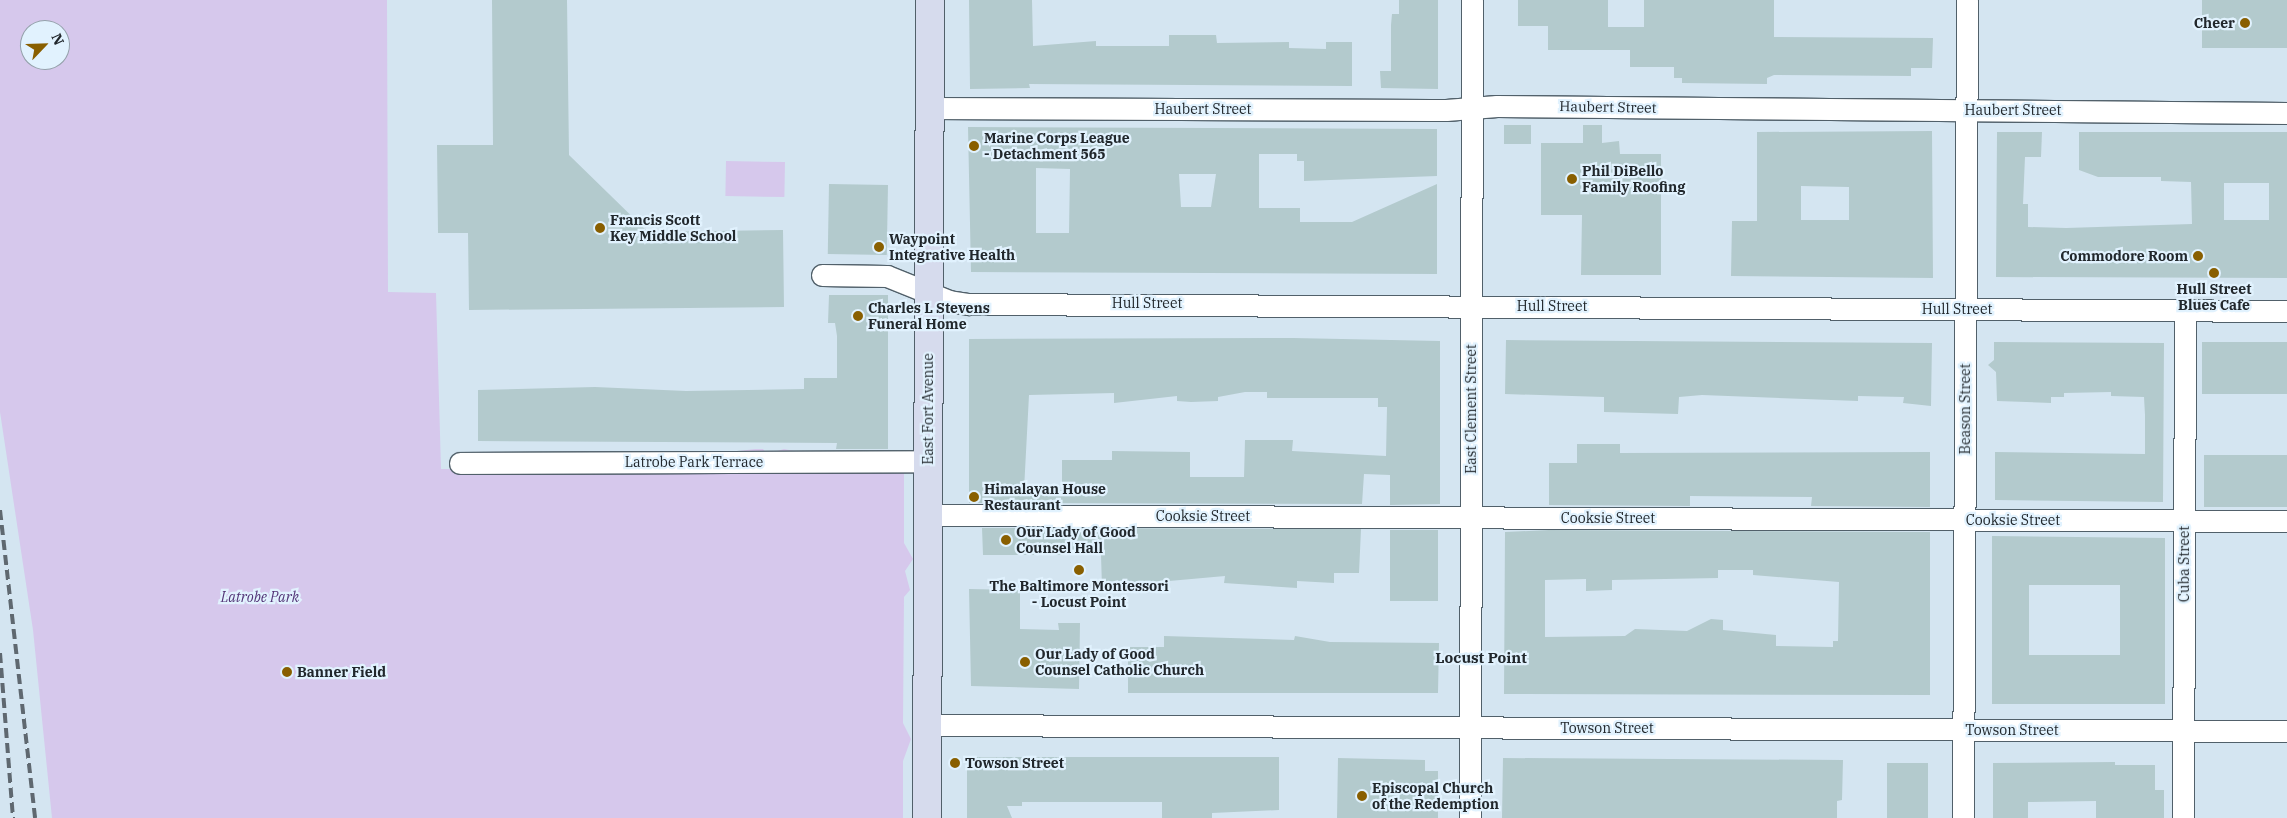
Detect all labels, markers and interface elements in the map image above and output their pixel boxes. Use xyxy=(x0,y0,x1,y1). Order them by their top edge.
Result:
place label: Cheer xyxy=(2194,15,2235,31)
marker: Cheer xyxy=(2239,17,2251,29)
north arrow xyxy=(20,20,70,70)
text: N xyxy=(47,31,68,48)
street label: Haubert Street xyxy=(1559,98,1657,116)
street label: Haubert Street xyxy=(1154,101,1252,117)
street label: Haubert Street xyxy=(1964,102,2062,118)
place label: Marine Corps League - Detachment 565 xyxy=(984,130,1130,162)
marker: Marine Corps League - Detachment 565 xyxy=(968,140,980,152)
place label: Phil DiBello Family Roofing xyxy=(1582,163,1685,196)
marker: Phil DiBello Family Roofing xyxy=(1566,173,1578,185)
place label: Francis Scott Key Middle School xyxy=(610,212,736,244)
marker: Francis Scott Key Middle School xyxy=(594,222,606,234)
place label: Waypoint Integrative Health xyxy=(889,231,1015,264)
marker: Waypoint Integrative Health xyxy=(873,241,885,253)
place label: Commodore Room xyxy=(2060,248,2188,264)
marker: Commodore Room xyxy=(2192,250,2204,262)
marker: Hull Street Blues Cafe xyxy=(2208,267,2220,279)
place label: Hull Street Blues Cafe xyxy=(2177,281,2251,314)
street label: Hull Street xyxy=(1112,295,1182,311)
street label: Hull Street xyxy=(1517,298,1587,314)
place label: Charles L Stevens Funeral Home xyxy=(868,300,990,332)
street label: Hull Street xyxy=(1922,301,1992,317)
marker: Charles L Stevens Funeral Home xyxy=(852,310,864,322)
street label: East Clement Street xyxy=(1463,344,1479,474)
street label: East Fort Avenue xyxy=(920,353,936,465)
street label: Beason Street xyxy=(1957,364,1973,454)
street label: Latrobe Park Terrace xyxy=(625,454,763,470)
place label: Himalayan House Restaurant xyxy=(984,481,1106,514)
marker: Himalayan House Restaurant xyxy=(968,491,980,503)
street label: Cooksie Street xyxy=(1156,508,1250,524)
street label: Cooksie Street xyxy=(1561,510,1655,526)
street label: Cooksie Street xyxy=(1966,512,2060,528)
place label: Our Lady of Good Counsel Hall xyxy=(1016,524,1136,556)
street label: Cuba Street xyxy=(2176,526,2192,602)
marker: Our Lady of Good Counsel Hall xyxy=(1000,534,1012,546)
marker: The Baltimore Montessori - Locust Point xyxy=(1073,564,1085,576)
place label: The Baltimore Montessori - Locust Point xyxy=(989,578,1169,610)
park label: Latrobe Park xyxy=(221,589,299,605)
place label: Our Lady of Good Counsel Catholic Church xyxy=(1035,646,1204,679)
district label: Locust Point xyxy=(1435,649,1527,667)
marker: Our Lady of Good Counsel Catholic Church xyxy=(1019,656,1031,668)
place label: Banner Field xyxy=(297,664,386,680)
marker: Banner Field xyxy=(281,666,293,678)
street label: Towson Street xyxy=(1560,720,1654,736)
street label: Towson Street xyxy=(1965,722,2059,738)
place label: Towson Street xyxy=(965,755,1064,771)
marker: Towson Street xyxy=(949,757,961,769)
place label: Episcopal Church of the Redemption xyxy=(1372,780,1499,812)
marker: Episcopal Church of the Redemption xyxy=(1356,790,1368,802)

